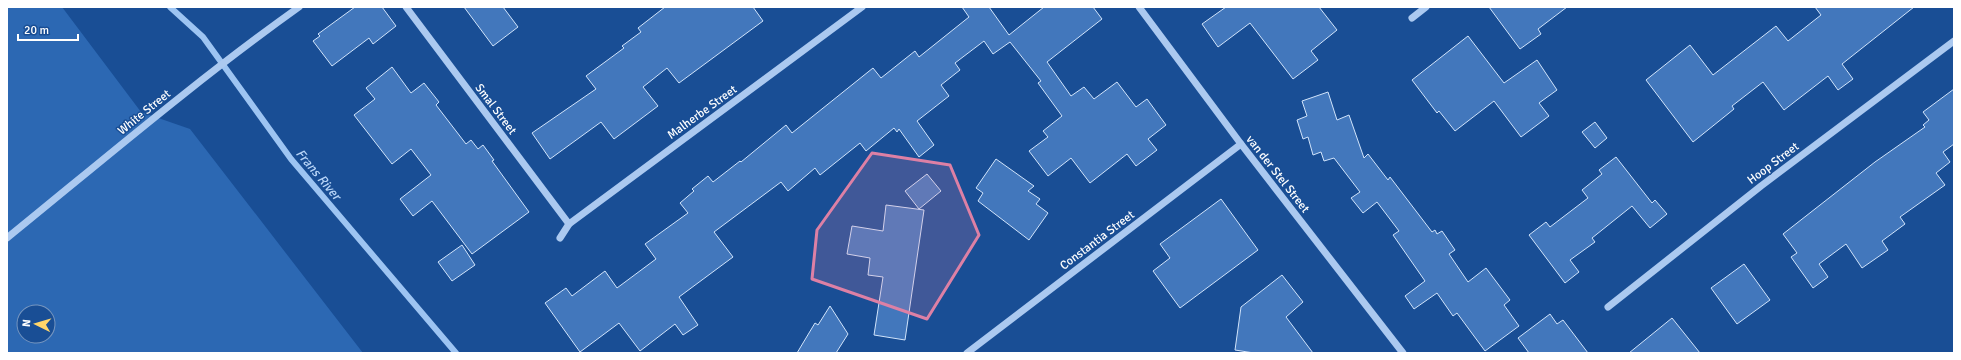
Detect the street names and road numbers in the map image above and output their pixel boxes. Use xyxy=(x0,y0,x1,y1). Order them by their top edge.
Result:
street label: Smal Street xyxy=(472,81,520,138)
street label: Malherbe Street xyxy=(665,82,740,143)
street label: White Street xyxy=(115,86,174,138)
street label: van der Stel Street xyxy=(1243,133,1313,216)
street label: Hoop Street xyxy=(1744,139,1802,188)
street label: Constantia Street xyxy=(1057,207,1138,273)

